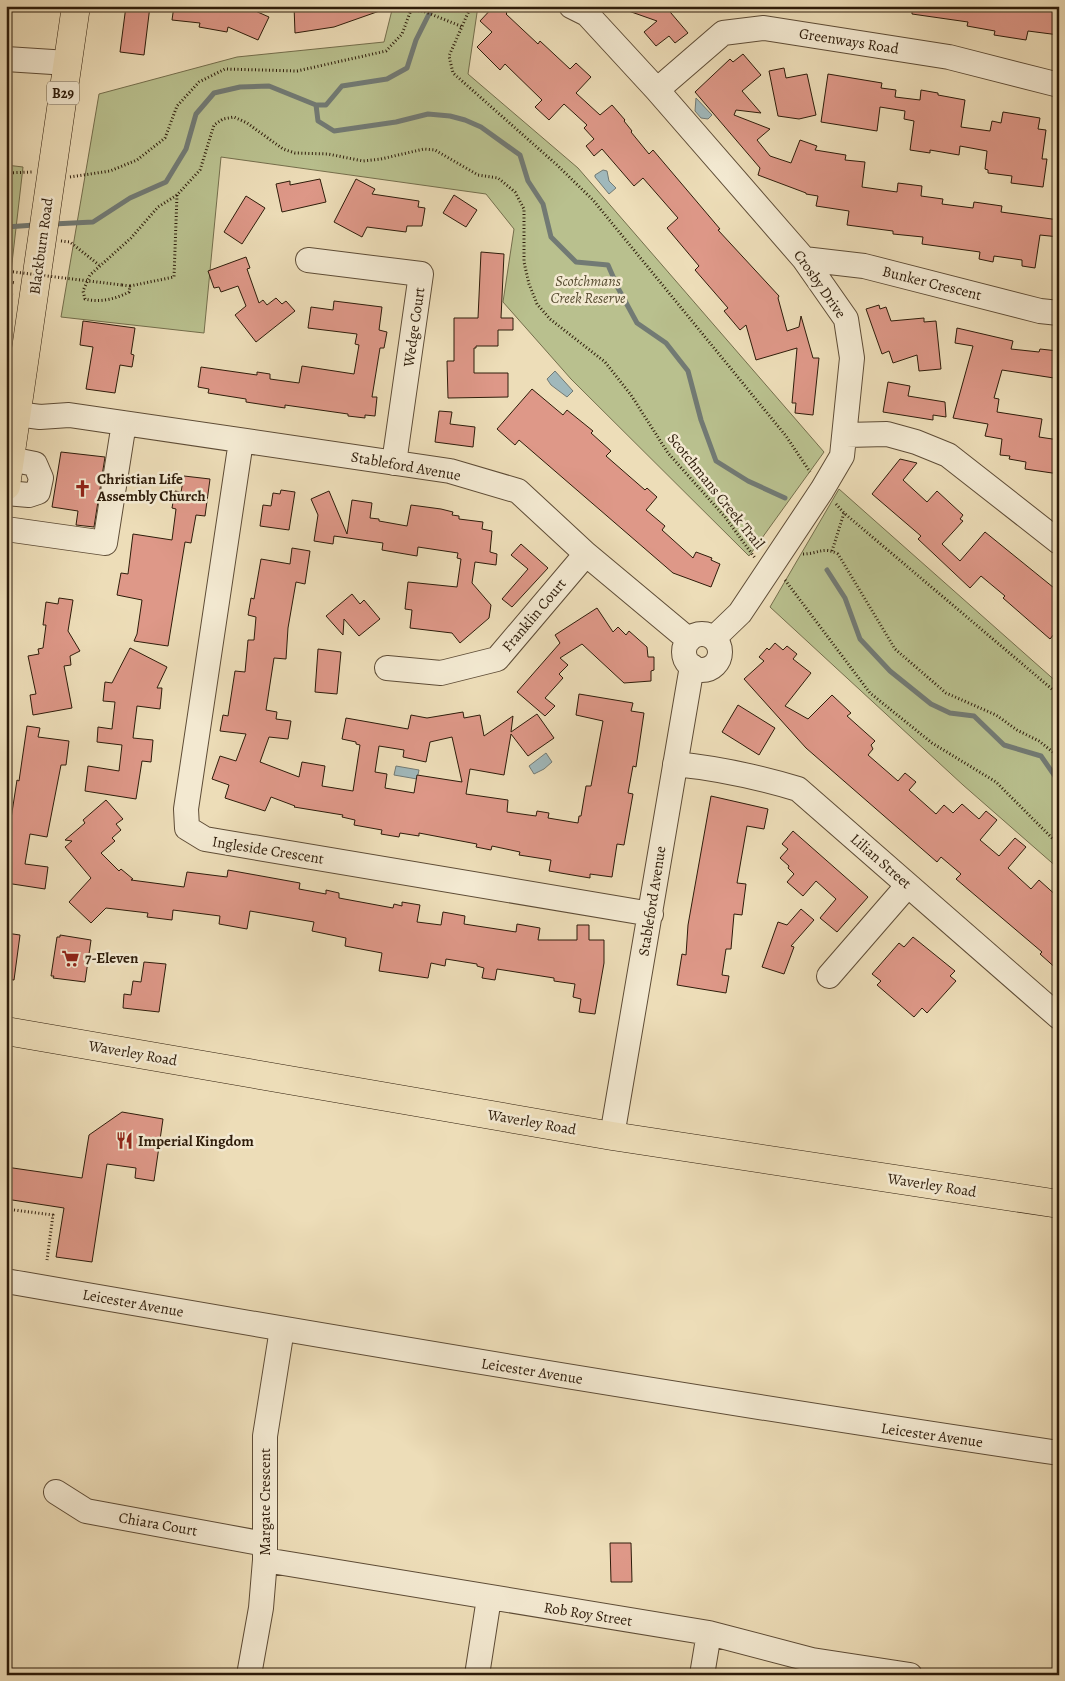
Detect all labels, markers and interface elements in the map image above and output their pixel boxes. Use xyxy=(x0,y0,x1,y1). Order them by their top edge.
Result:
street label: Greenways Road xyxy=(798,23,901,59)
road number: B29 xyxy=(47,82,79,105)
street label: Blackburn Road xyxy=(24,195,58,296)
street label: Crosby Drive xyxy=(789,246,851,322)
street label: Bunker Crescent xyxy=(880,261,984,305)
park label: Scotchmans Creek Reserve xyxy=(551,271,626,308)
street label: Wedge Court xyxy=(398,286,429,369)
street label: Scotchmans Creek Trail xyxy=(663,429,769,554)
street label: Stableford Avenue xyxy=(349,446,463,486)
place label: Christian Life Assembly Church xyxy=(96,469,206,506)
church icon: Christian Life Assembly Church xyxy=(73,478,93,498)
street label: Franklin Court xyxy=(497,574,571,656)
street label: Lilian Street xyxy=(846,829,916,893)
street label: Ingleside Crescent xyxy=(211,831,325,869)
street label: Stableford Avenue xyxy=(633,844,671,958)
supermarket icon: 7-Eleven xyxy=(61,948,81,968)
place label: 7-Eleven xyxy=(85,948,139,968)
street label: Waverley Road xyxy=(86,1035,180,1071)
street label: Waverley Road xyxy=(485,1104,579,1140)
restaurant icon: Imperial Kingdom xyxy=(114,1131,134,1151)
place label: Imperial Kingdom xyxy=(138,1131,254,1151)
street label: Waverley Road xyxy=(885,1168,979,1202)
street label: Leicester Avenue xyxy=(81,1284,185,1322)
street label: Leicester Avenue xyxy=(480,1353,584,1389)
street label: Leicester Avenue xyxy=(880,1418,984,1452)
street label: Margate Crescent xyxy=(255,1448,275,1556)
street label: Chiara Court xyxy=(117,1507,199,1541)
street label: Rob Roy Street xyxy=(542,1597,634,1631)

